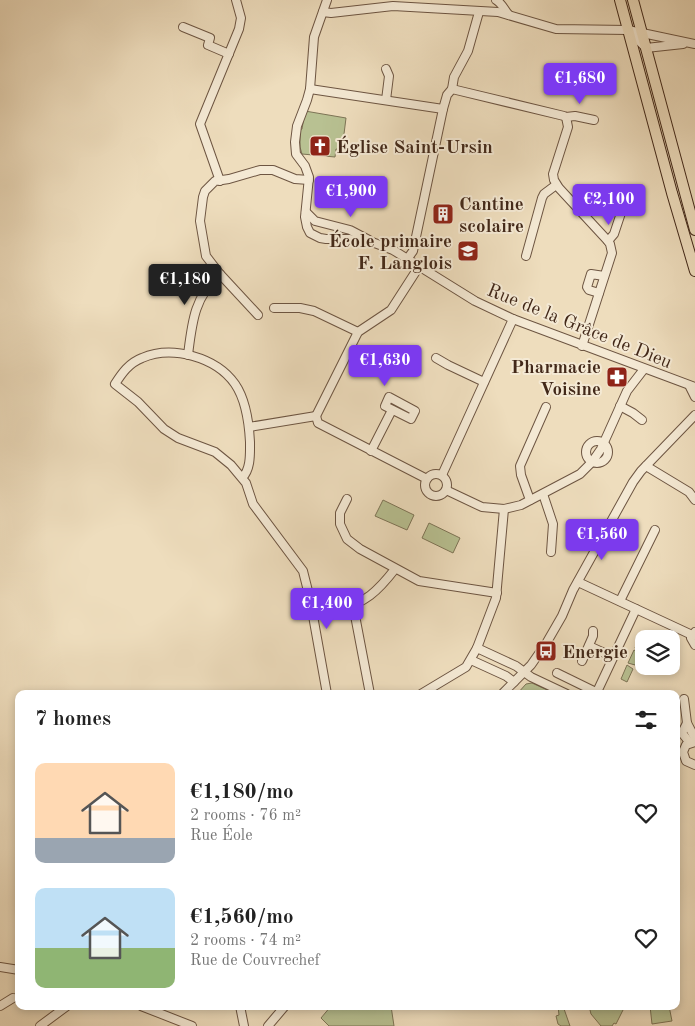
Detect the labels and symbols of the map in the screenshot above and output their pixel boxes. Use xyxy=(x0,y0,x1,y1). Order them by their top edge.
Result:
pin: €1,680 xyxy=(539,62,621,105)
church icon: Église Saint-Ursin xyxy=(308,134,332,158)
place label: Église Saint-Ursin xyxy=(336,135,493,158)
pin: €1,900 xyxy=(310,176,392,218)
pin: €2,100 xyxy=(568,184,650,226)
place label: Cantine scolaire xyxy=(459,196,524,237)
building icon: Cantine scolaire xyxy=(431,202,455,226)
place label: École primaire F. Langlois xyxy=(328,229,452,274)
school or university icon: École primaire F. Langlois xyxy=(456,239,480,263)
pin: €1,180 xyxy=(144,264,226,306)
street label: Rue de la Grâce de Dieu xyxy=(484,281,674,373)
pin: €1,630 xyxy=(344,344,426,387)
place label: Pharmacie Voisine xyxy=(511,359,601,400)
pharmacy icon: Pharmacie Voisine xyxy=(605,365,629,389)
pin: €1,560 xyxy=(561,518,643,561)
pin: €1,400 xyxy=(286,588,368,630)
bus stop icon: Energie xyxy=(534,639,558,663)
place label: Energie xyxy=(562,644,628,663)

